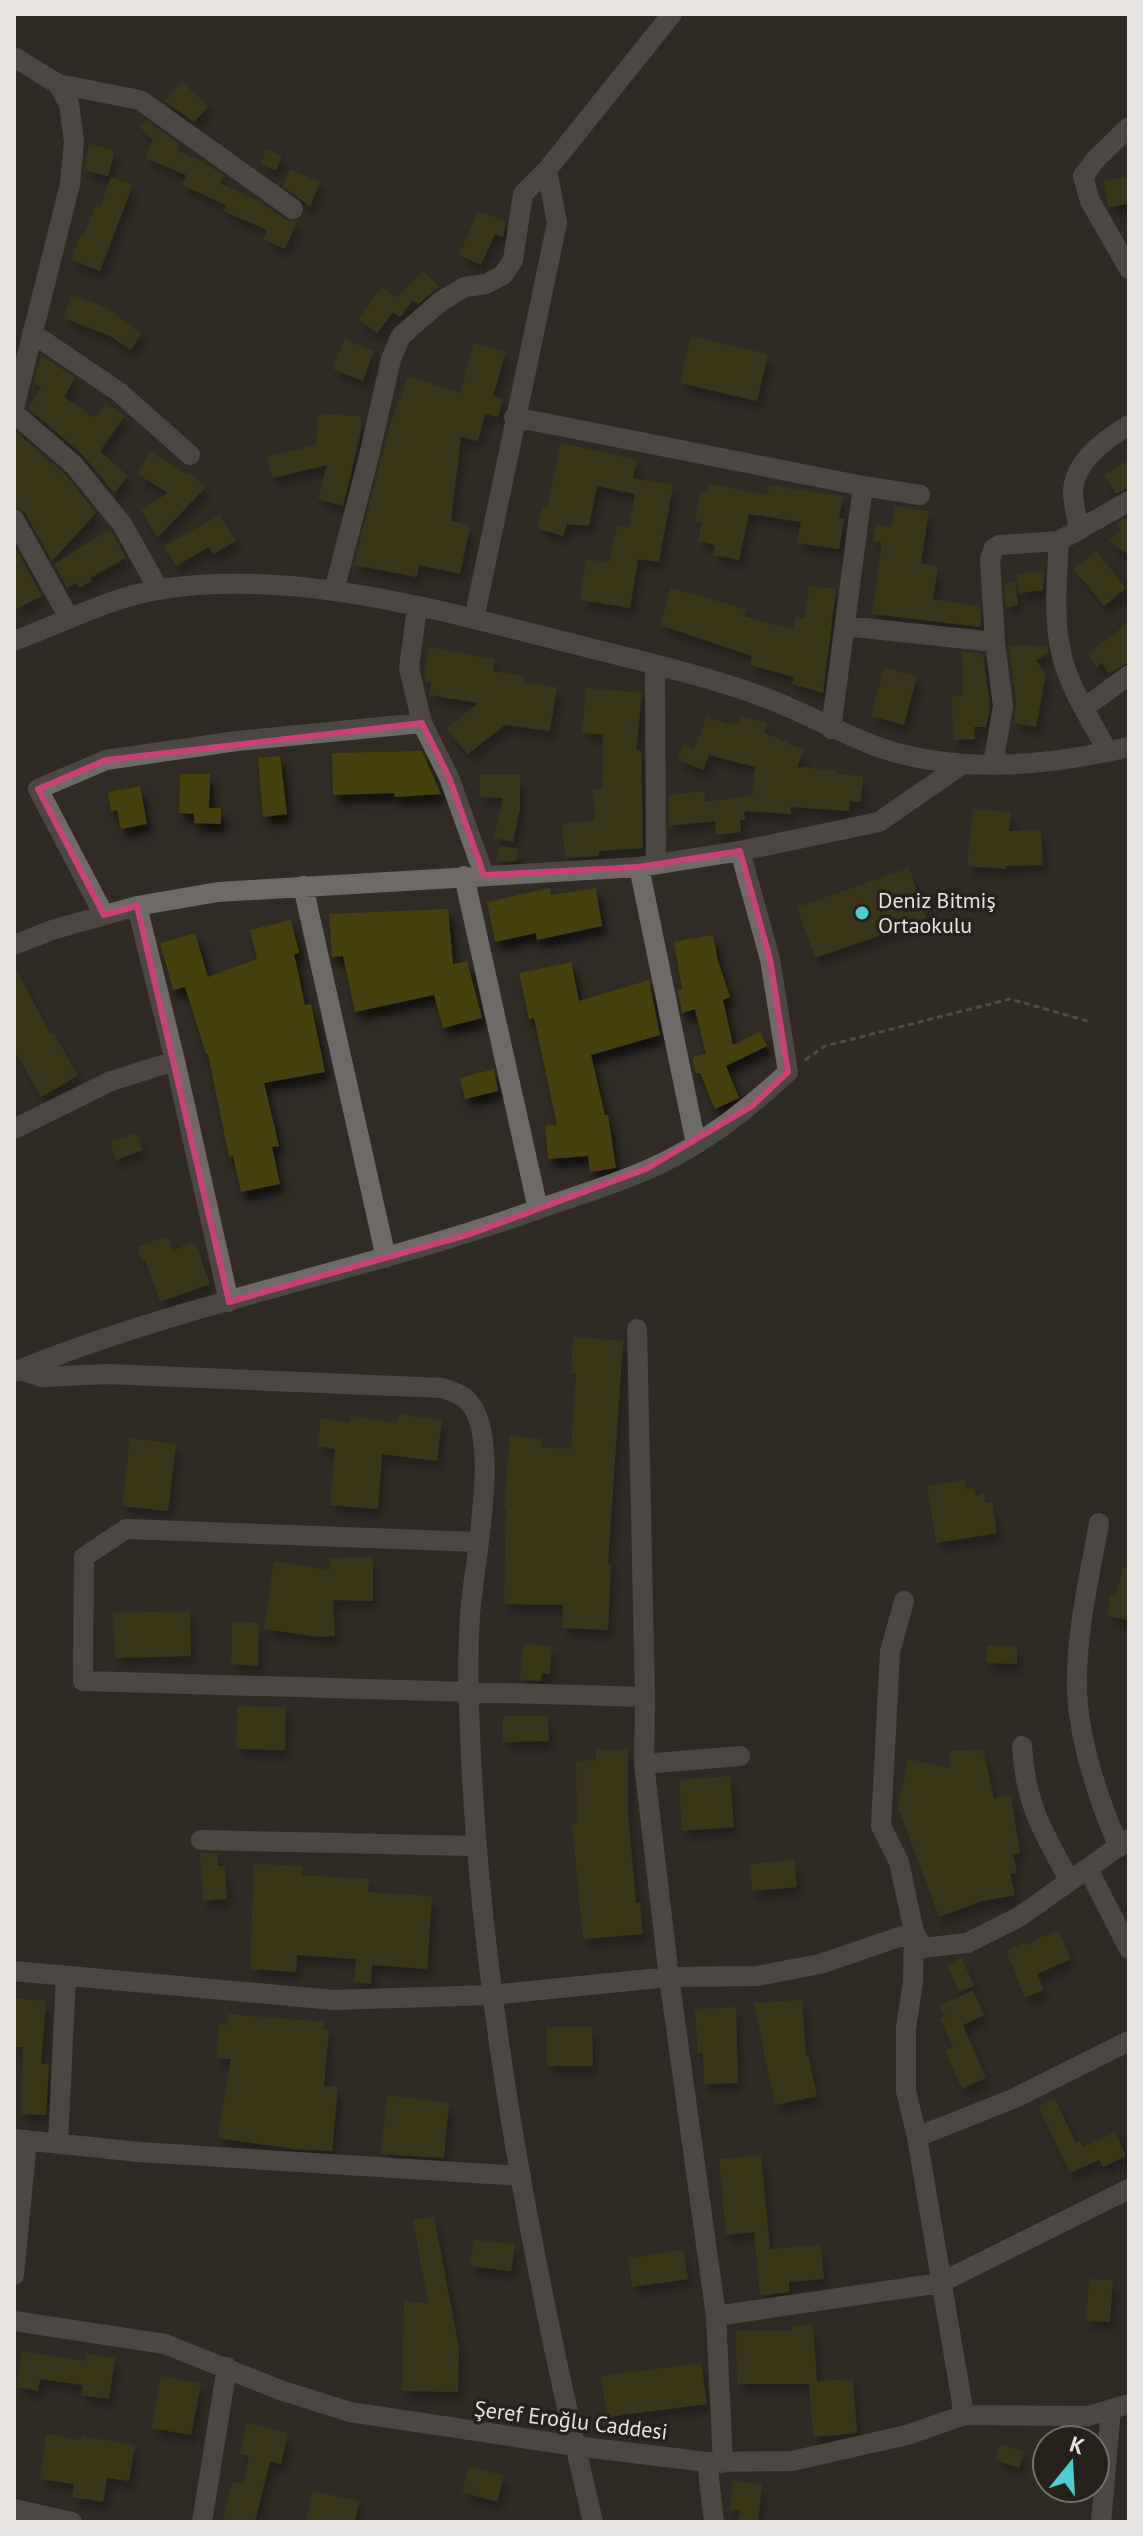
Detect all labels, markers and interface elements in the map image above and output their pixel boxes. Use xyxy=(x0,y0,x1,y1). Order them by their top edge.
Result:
place label: Deniz Bitmiş Ortaokulu xyxy=(878,886,996,939)
marker: Deniz Bitmiş Ortaokulu xyxy=(853,904,871,922)
street label: Şeref Eroğlu Caddesi xyxy=(473,2394,669,2446)
north arrow xyxy=(1031,2424,1111,2504)
text: K xyxy=(1066,2430,1088,2461)

